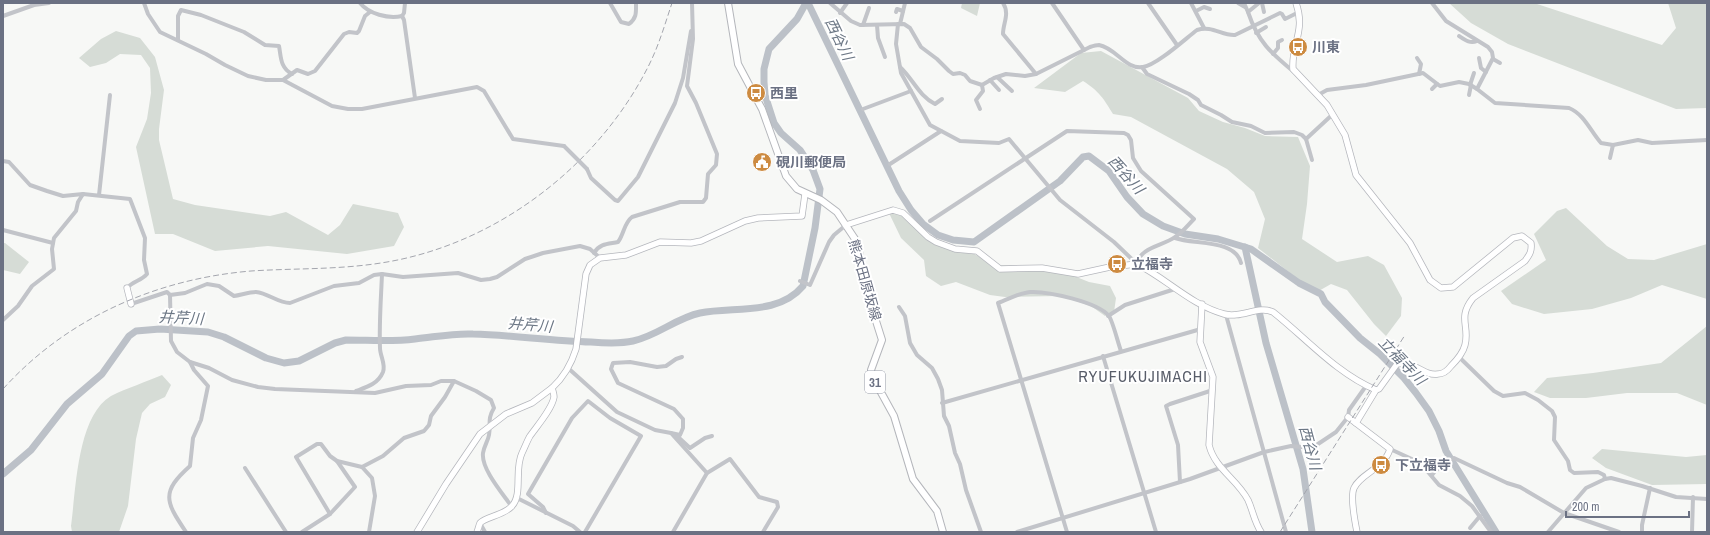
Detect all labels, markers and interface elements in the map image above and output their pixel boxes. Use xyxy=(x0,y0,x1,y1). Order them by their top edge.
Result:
water label: 西谷川 xyxy=(820,14,860,65)
bus stop icon: 川東 xyxy=(1287,36,1309,58)
place label: 川東 xyxy=(1312,38,1340,56)
bus stop icon: 西里 xyxy=(745,82,767,104)
place label: 西里 xyxy=(770,84,798,102)
public building icon: 硯川郵便局 xyxy=(751,151,773,173)
water label: 西谷川 xyxy=(1104,151,1151,200)
place label: 硯川郵便局 xyxy=(776,153,846,171)
street label: 熊本田原坂線 xyxy=(845,237,885,323)
bus stop icon: 立福寺 xyxy=(1106,253,1128,275)
place label: 立福寺 xyxy=(1131,255,1173,273)
water label: 井芹川 xyxy=(158,306,206,329)
water label: 井芹川 xyxy=(507,312,555,337)
water label: 立福寺川 xyxy=(1374,332,1432,391)
district label: RYUFUKUJIMACHI xyxy=(1078,365,1208,387)
road number: 31 xyxy=(865,371,885,393)
water label: 西谷川 xyxy=(1295,423,1327,474)
bus stop icon: 下立福寺 xyxy=(1370,454,1392,476)
place label: 下立福寺 xyxy=(1395,456,1451,474)
scale bar xyxy=(1566,493,1689,519)
text: 200 m xyxy=(1572,499,1599,515)

